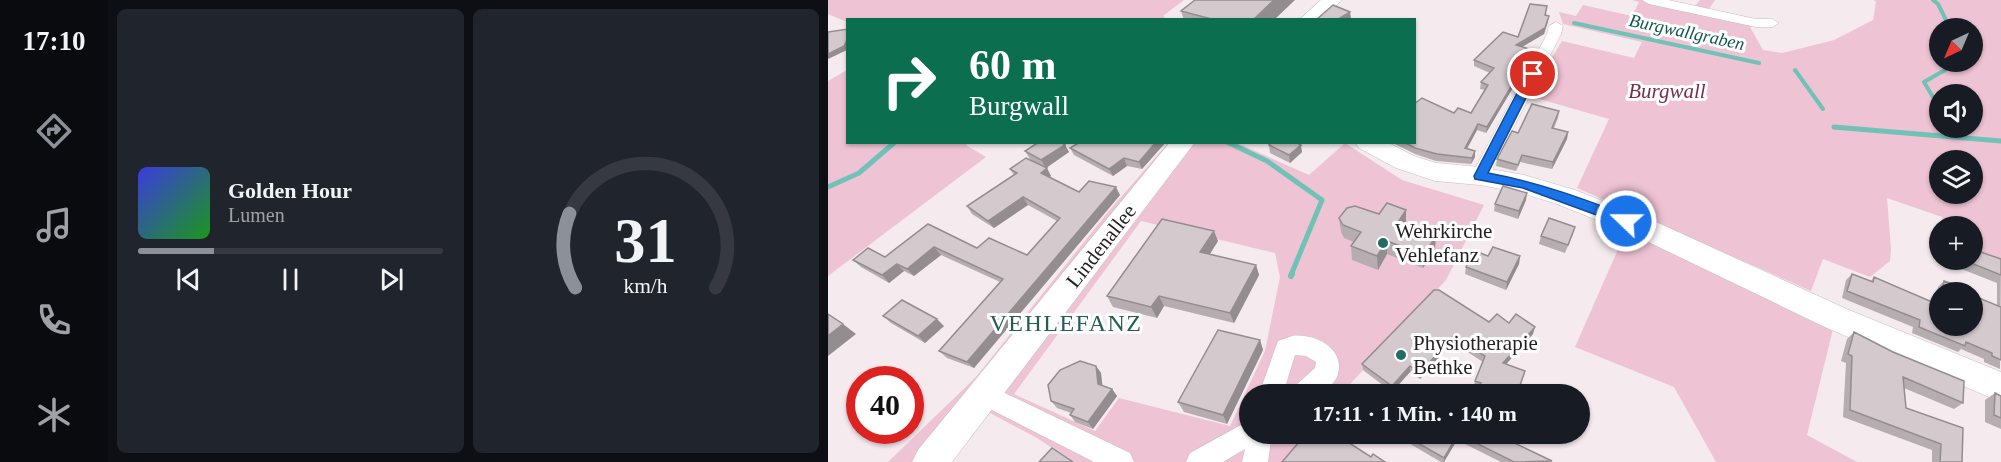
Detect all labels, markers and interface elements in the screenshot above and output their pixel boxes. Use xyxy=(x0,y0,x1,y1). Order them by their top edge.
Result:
water label: Burgwallgraben xyxy=(1628,10,1746,54)
north arrow xyxy=(1929,18,1983,72)
map controls xyxy=(1929,18,1983,336)
text: 17:10 xyxy=(23,26,86,56)
icon: right xyxy=(870,42,948,120)
text: 60 m xyxy=(969,42,1057,88)
pin xyxy=(1507,48,1558,99)
icon: arrive xyxy=(1516,57,1549,90)
park label: Burgwall xyxy=(1628,79,1706,103)
button: sound xyxy=(1929,84,1983,138)
text: Burgwall xyxy=(969,91,1069,121)
icon: directions xyxy=(33,110,75,152)
button: layers xyxy=(1929,150,1983,204)
text: Golden Hour xyxy=(228,178,352,203)
position arrow xyxy=(1594,189,1658,253)
street label: Lindenallee xyxy=(1061,200,1141,292)
icon: music xyxy=(33,204,75,246)
text: Lumen xyxy=(228,204,285,226)
text: 31 xyxy=(615,206,677,275)
button: + xyxy=(1929,216,1983,270)
place label: Wehrkirche Vehlefanz xyxy=(1395,219,1492,267)
marker: Wehrkirche Vehlefanz xyxy=(1376,236,1390,250)
icon: previous xyxy=(172,263,205,296)
icon: pause xyxy=(274,263,307,296)
icon: next xyxy=(375,263,408,296)
text: km/h xyxy=(624,274,668,298)
button: − xyxy=(1929,282,1983,336)
icon: phone xyxy=(33,299,75,341)
district label: VEHLEFANZ xyxy=(989,310,1143,336)
place label: Physiotherapie Bethke xyxy=(1413,331,1538,379)
marker: Physiotherapie Bethke xyxy=(1394,348,1408,362)
speed limit sign: 40 xyxy=(846,366,924,444)
icon: climate xyxy=(33,394,75,436)
text: 17:11 · 1 Min. · 140 m xyxy=(1312,401,1517,426)

